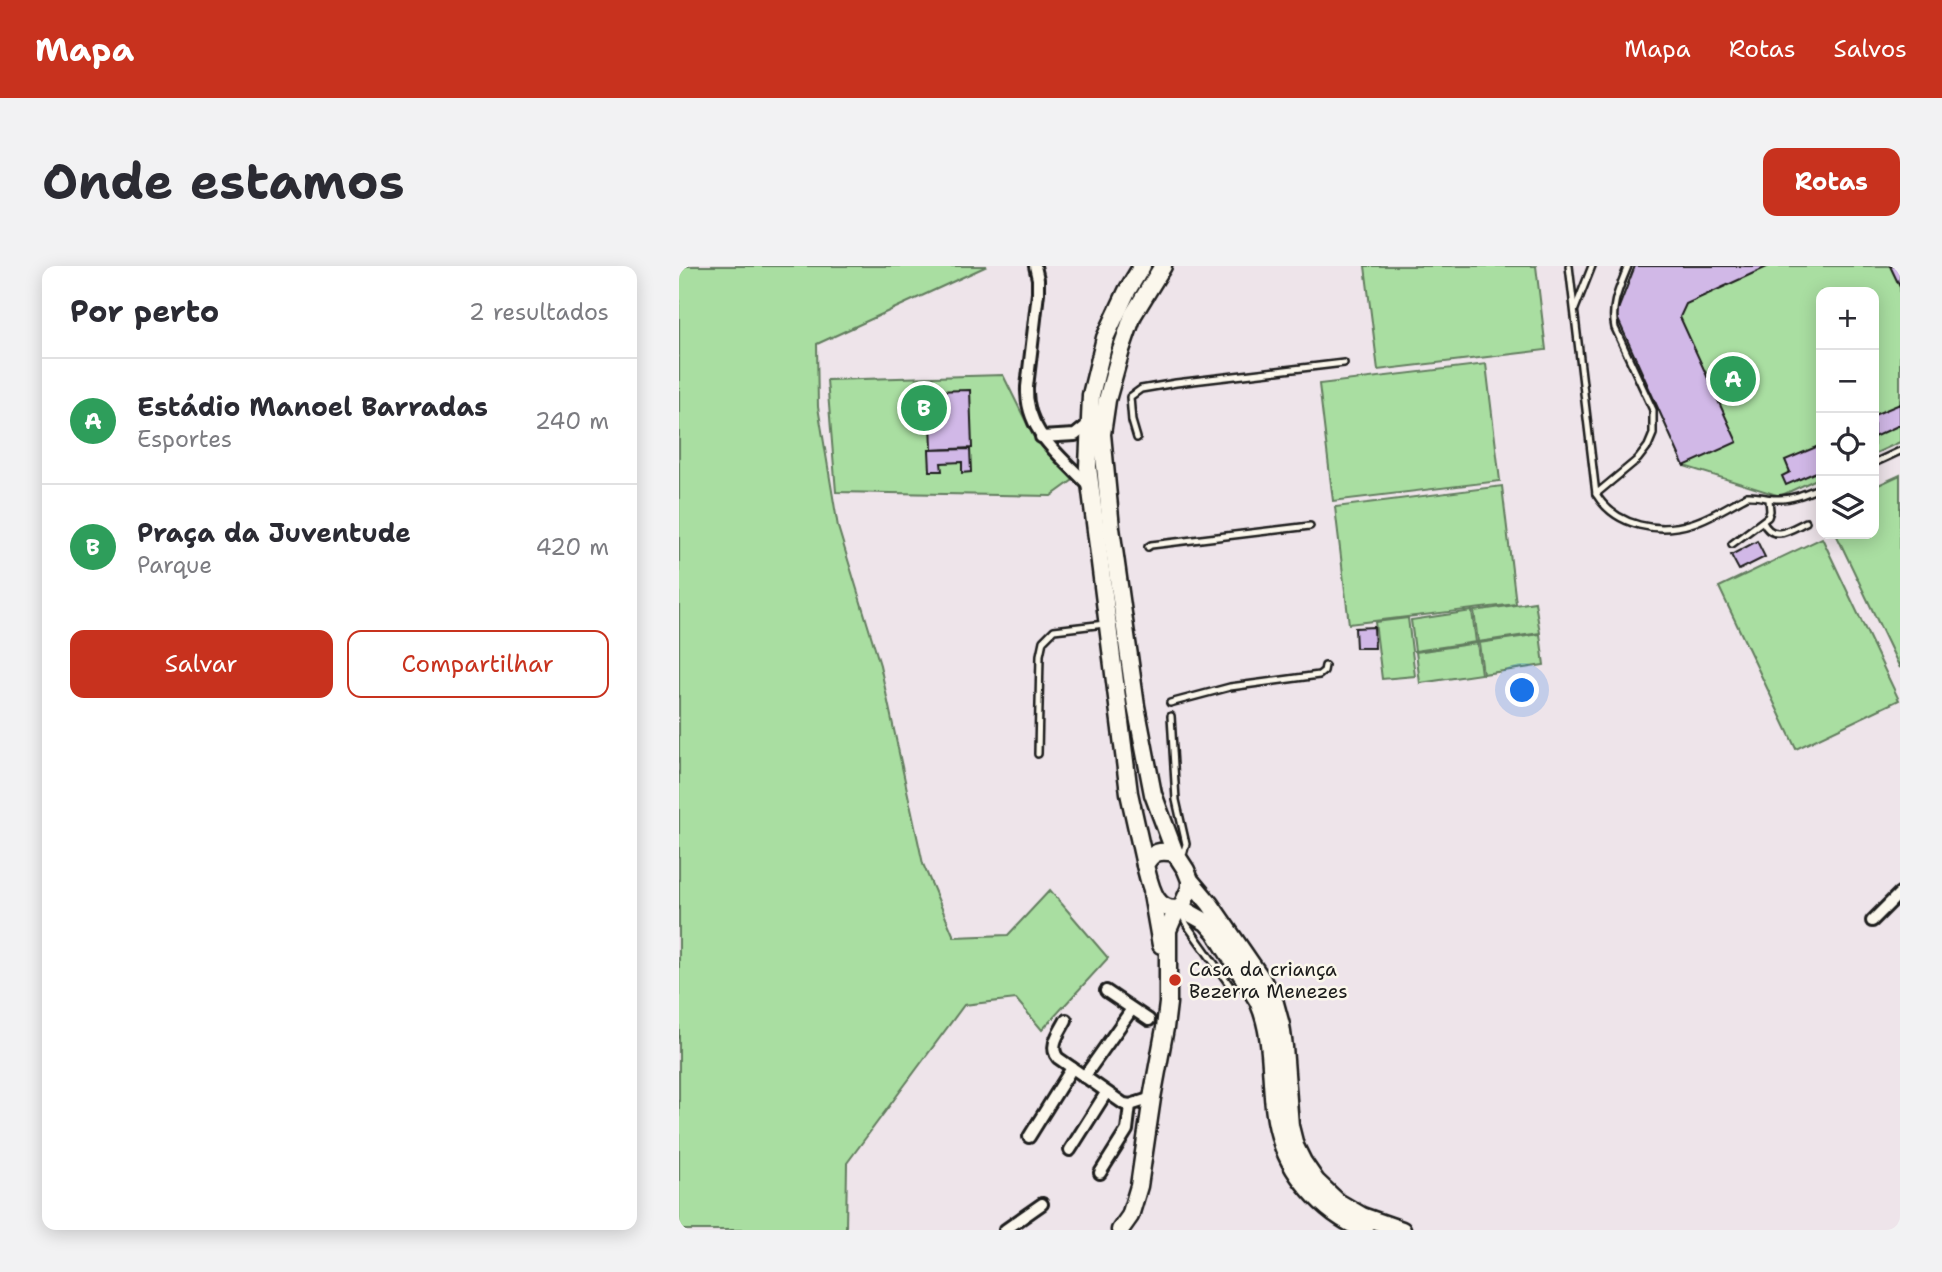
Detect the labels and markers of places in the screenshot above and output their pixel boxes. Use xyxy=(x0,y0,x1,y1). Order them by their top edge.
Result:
pin: A xyxy=(1710,353,1756,405)
pin: B xyxy=(901,382,947,434)
place label: Casa da criança Bezerra Menezes xyxy=(1189,957,1348,1004)
marker: Casa da criança Bezerra Menezes xyxy=(1167,972,1183,988)

